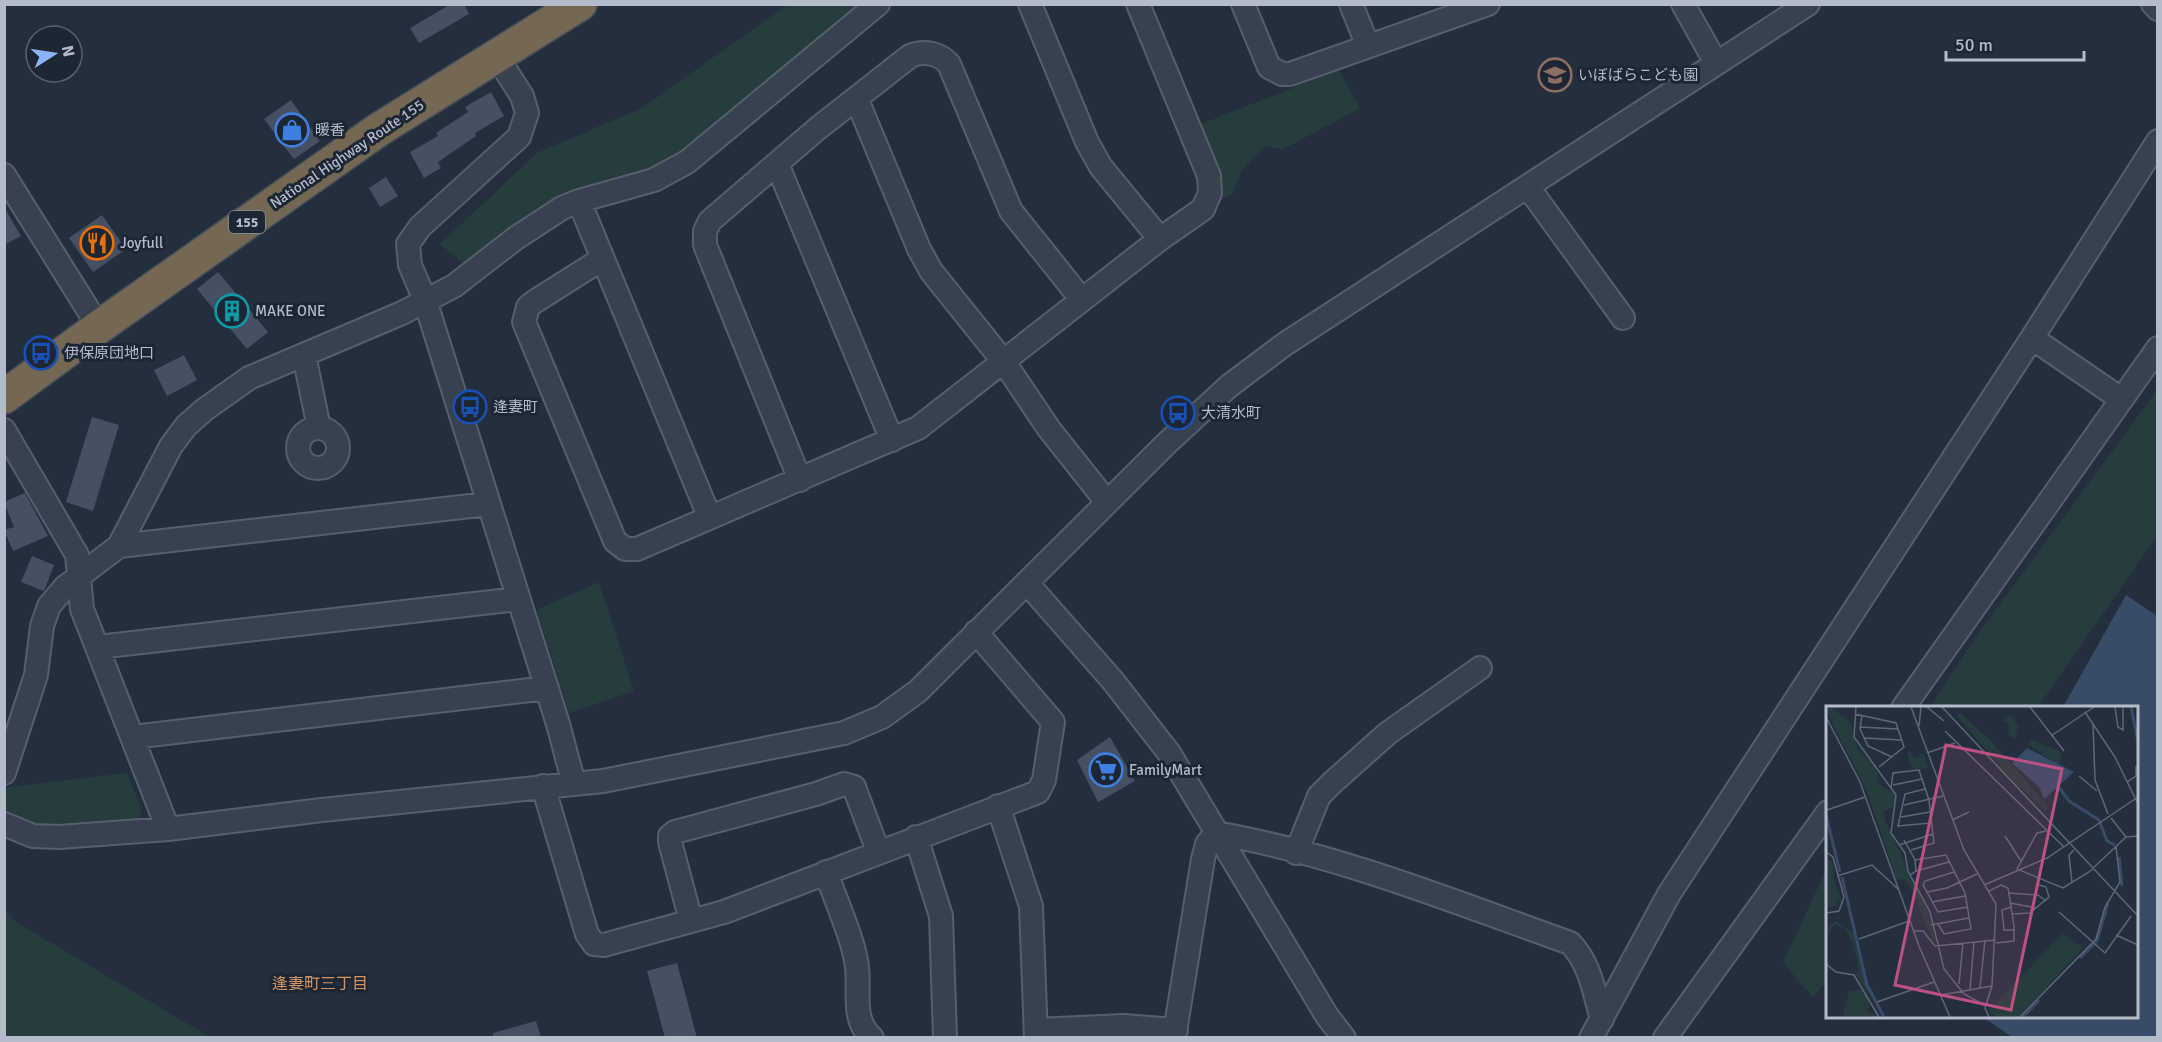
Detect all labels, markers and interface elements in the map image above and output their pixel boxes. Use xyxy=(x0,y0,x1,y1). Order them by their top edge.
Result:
north arrow xyxy=(24,24,84,84)
scale bar xyxy=(1946,24,2084,62)
text: 50 m xyxy=(1955,34,1993,56)
text: N xyxy=(57,44,79,59)
school or university icon: いぼばらこども園 xyxy=(1537,57,1573,93)
place label: いぼばらこども園 xyxy=(1578,66,1698,84)
street label: National Highway Route 155 xyxy=(267,96,427,212)
shop icon: 暖香 xyxy=(274,112,310,148)
place label: 暖香 xyxy=(315,121,345,139)
road number: 155 xyxy=(229,211,265,233)
restaurant icon: Joyfull xyxy=(79,225,115,261)
place label: Joyfull xyxy=(120,234,163,252)
building icon: MAKE ONE xyxy=(214,293,250,329)
place label: MAKE ONE xyxy=(255,302,326,320)
bus stop icon: 伊保原団地口 xyxy=(23,335,59,371)
place label: 伊保原団地口 xyxy=(64,344,154,362)
bus stop icon: 逢妻町 xyxy=(452,389,488,425)
bus stop icon: 大清水町 xyxy=(1160,395,1196,431)
place label: 逢妻町 xyxy=(493,398,538,416)
place label: 大清水町 xyxy=(1201,404,1261,422)
inset map xyxy=(1826,706,2138,1018)
supermarket icon: FamilyMart xyxy=(1088,752,1124,788)
place label: FamilyMart xyxy=(1129,761,1202,779)
district label: 逢妻町三丁目 xyxy=(272,974,368,994)

